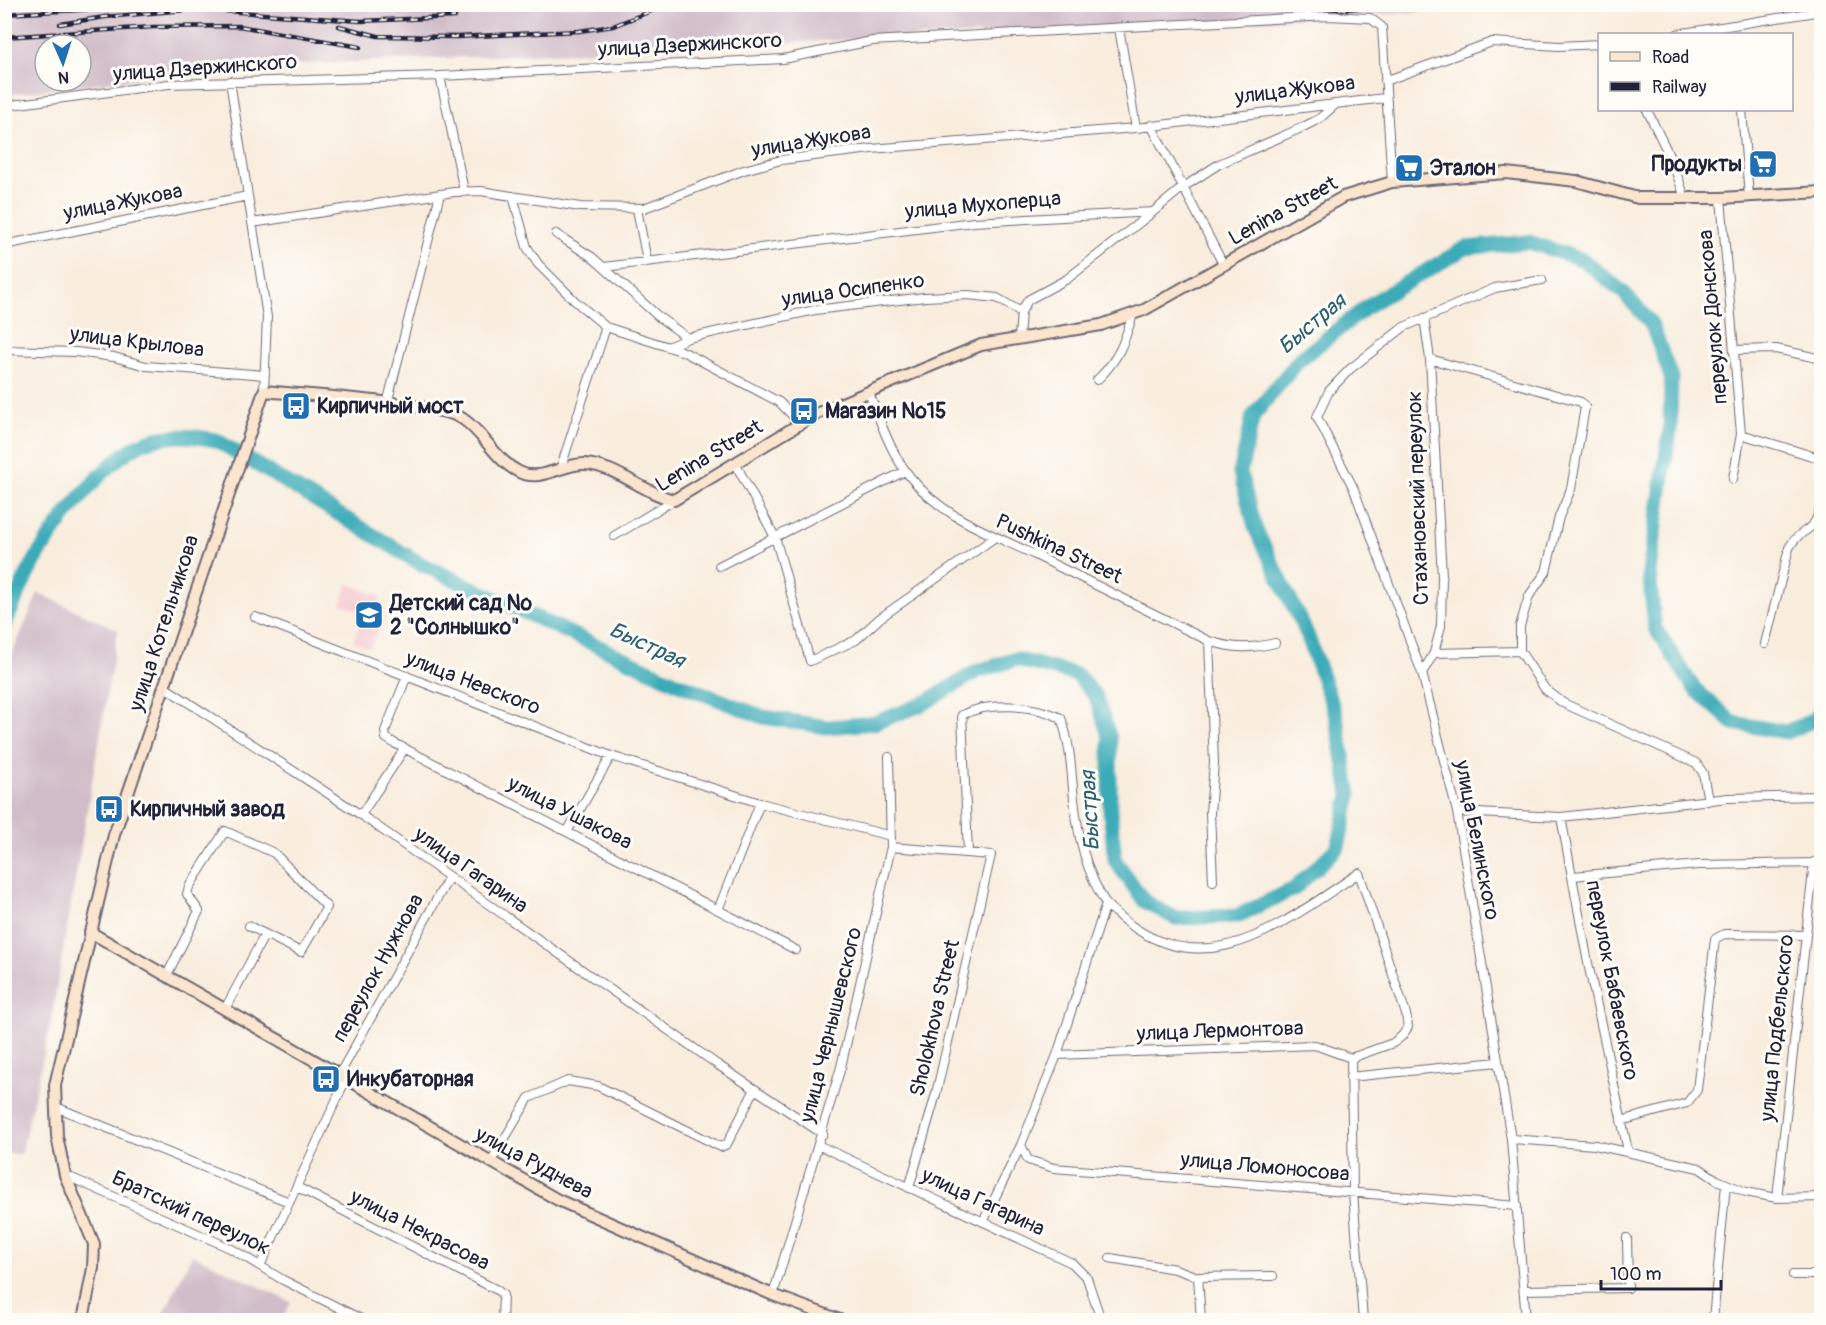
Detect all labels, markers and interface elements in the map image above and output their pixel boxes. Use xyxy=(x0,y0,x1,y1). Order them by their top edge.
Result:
street label: улица Дзержинского xyxy=(596,27,783,63)
north arrow xyxy=(33,33,93,93)
legend xyxy=(1598,33,1793,111)
text: Road xyxy=(1652,46,1689,69)
street label: улица Дзержинского xyxy=(111,48,298,88)
text: N xyxy=(58,67,70,87)
street label: улица Жукова xyxy=(1232,69,1357,111)
text: Railway xyxy=(1652,76,1707,99)
street label: улица Жукова xyxy=(748,118,873,164)
supermarket icon: Продукты xyxy=(1747,148,1779,180)
place label: Продукты xyxy=(1652,151,1742,178)
supermarket icon: Эталон xyxy=(1393,152,1425,184)
place label: Эталон xyxy=(1430,155,1496,182)
street label: Lenina Street xyxy=(1224,170,1343,252)
street label: улица Жукова xyxy=(60,177,185,227)
street label: улица Мухоперца xyxy=(903,185,1062,225)
street label: переулок Донскова xyxy=(1692,229,1734,405)
street label: улица Осипенко xyxy=(779,267,926,314)
water label: Быстрая xyxy=(1272,286,1354,360)
street label: улица Крылова xyxy=(67,320,206,364)
bus stop icon: Кирпичный мост xyxy=(280,390,312,422)
street label: Стахановский переулок xyxy=(1401,390,1435,606)
place label: Кирпичный мост xyxy=(317,393,464,420)
bus stop icon: Магазин №15 xyxy=(788,395,820,427)
place label: Магазин №15 xyxy=(825,398,946,425)
street label: Lenina Street xyxy=(650,413,768,499)
street label: Pushkina Street xyxy=(991,508,1127,590)
street label: улица Котельникова xyxy=(122,531,205,716)
place label: Детский сад № 2 "Солнышко" xyxy=(388,590,533,641)
school or university icon: Детский сад № 2 "Солнышко" xyxy=(353,599,385,631)
water label: Быстрая xyxy=(605,615,692,676)
street label: улица Невского xyxy=(401,645,544,721)
street label: улица Белинского xyxy=(1448,757,1506,922)
water label: Быстрая xyxy=(1074,768,1106,852)
street label: улица Ушакова xyxy=(502,770,637,856)
bus stop icon: Кирпичный завод xyxy=(93,793,125,825)
place label: Кирпичный завод xyxy=(130,796,285,823)
street label: улица Гагарина xyxy=(408,820,533,919)
street label: переулок Бабаевского xyxy=(1579,878,1645,1082)
street label: переулок Нужнова xyxy=(326,889,430,1047)
street label: улица Чернышевского xyxy=(793,924,868,1126)
street label: улица Подбельского xyxy=(1754,933,1800,1124)
street label: Sholokhova Street xyxy=(904,936,966,1099)
street label: улица Лермонтова xyxy=(1135,1015,1304,1047)
bus stop icon: Инкубаторная xyxy=(310,1063,342,1095)
place label: Инкубаторная xyxy=(347,1066,474,1093)
street label: улица Руднева xyxy=(469,1120,598,1205)
street label: улица Ломоносова xyxy=(1178,1146,1351,1188)
street label: улица Гагарина xyxy=(916,1161,1049,1242)
street label: Братский переулок xyxy=(107,1164,275,1262)
street label: улица Некрасова xyxy=(345,1183,494,1277)
scale bar xyxy=(1601,1253,1721,1291)
text: 100 m xyxy=(1610,1263,1662,1286)

